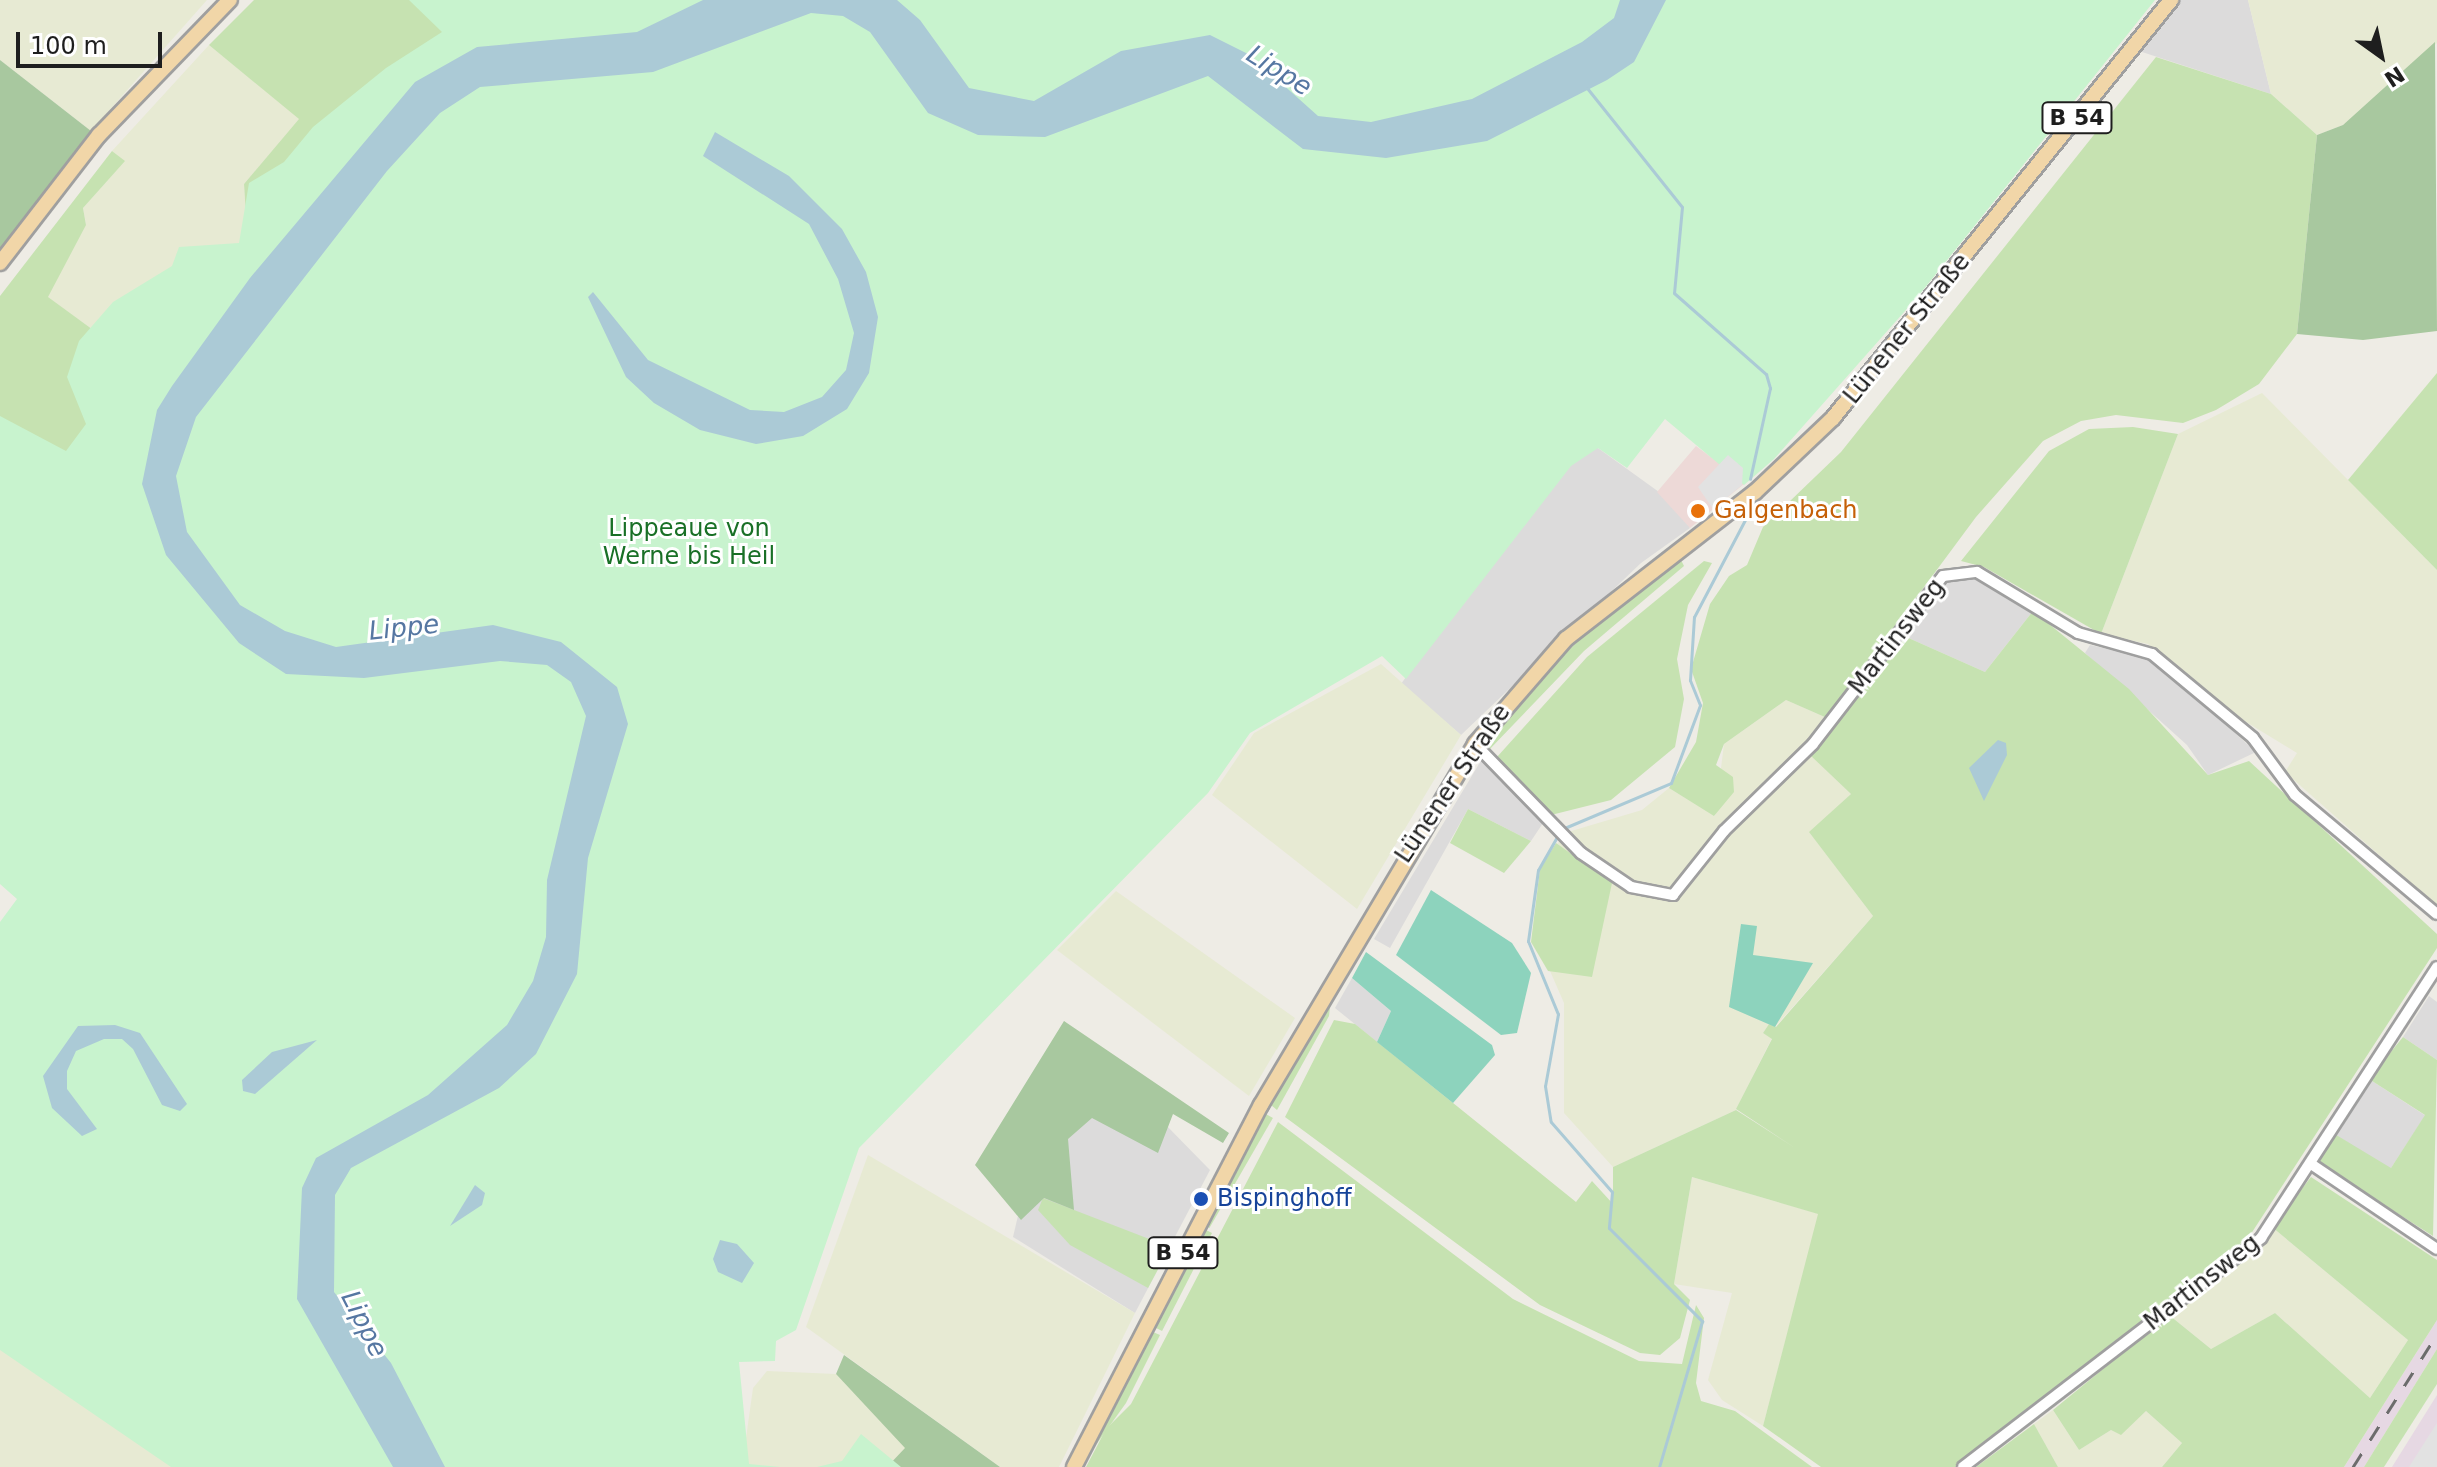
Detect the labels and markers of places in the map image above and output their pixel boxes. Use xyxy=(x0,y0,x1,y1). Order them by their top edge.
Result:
place label: Galgenbach xyxy=(1714,497,1858,525)
marker: Galgenbach xyxy=(1689,502,1707,520)
place label: Bispinghoff xyxy=(1217,1185,1351,1213)
marker: Bispinghoff xyxy=(1192,1190,1210,1208)

